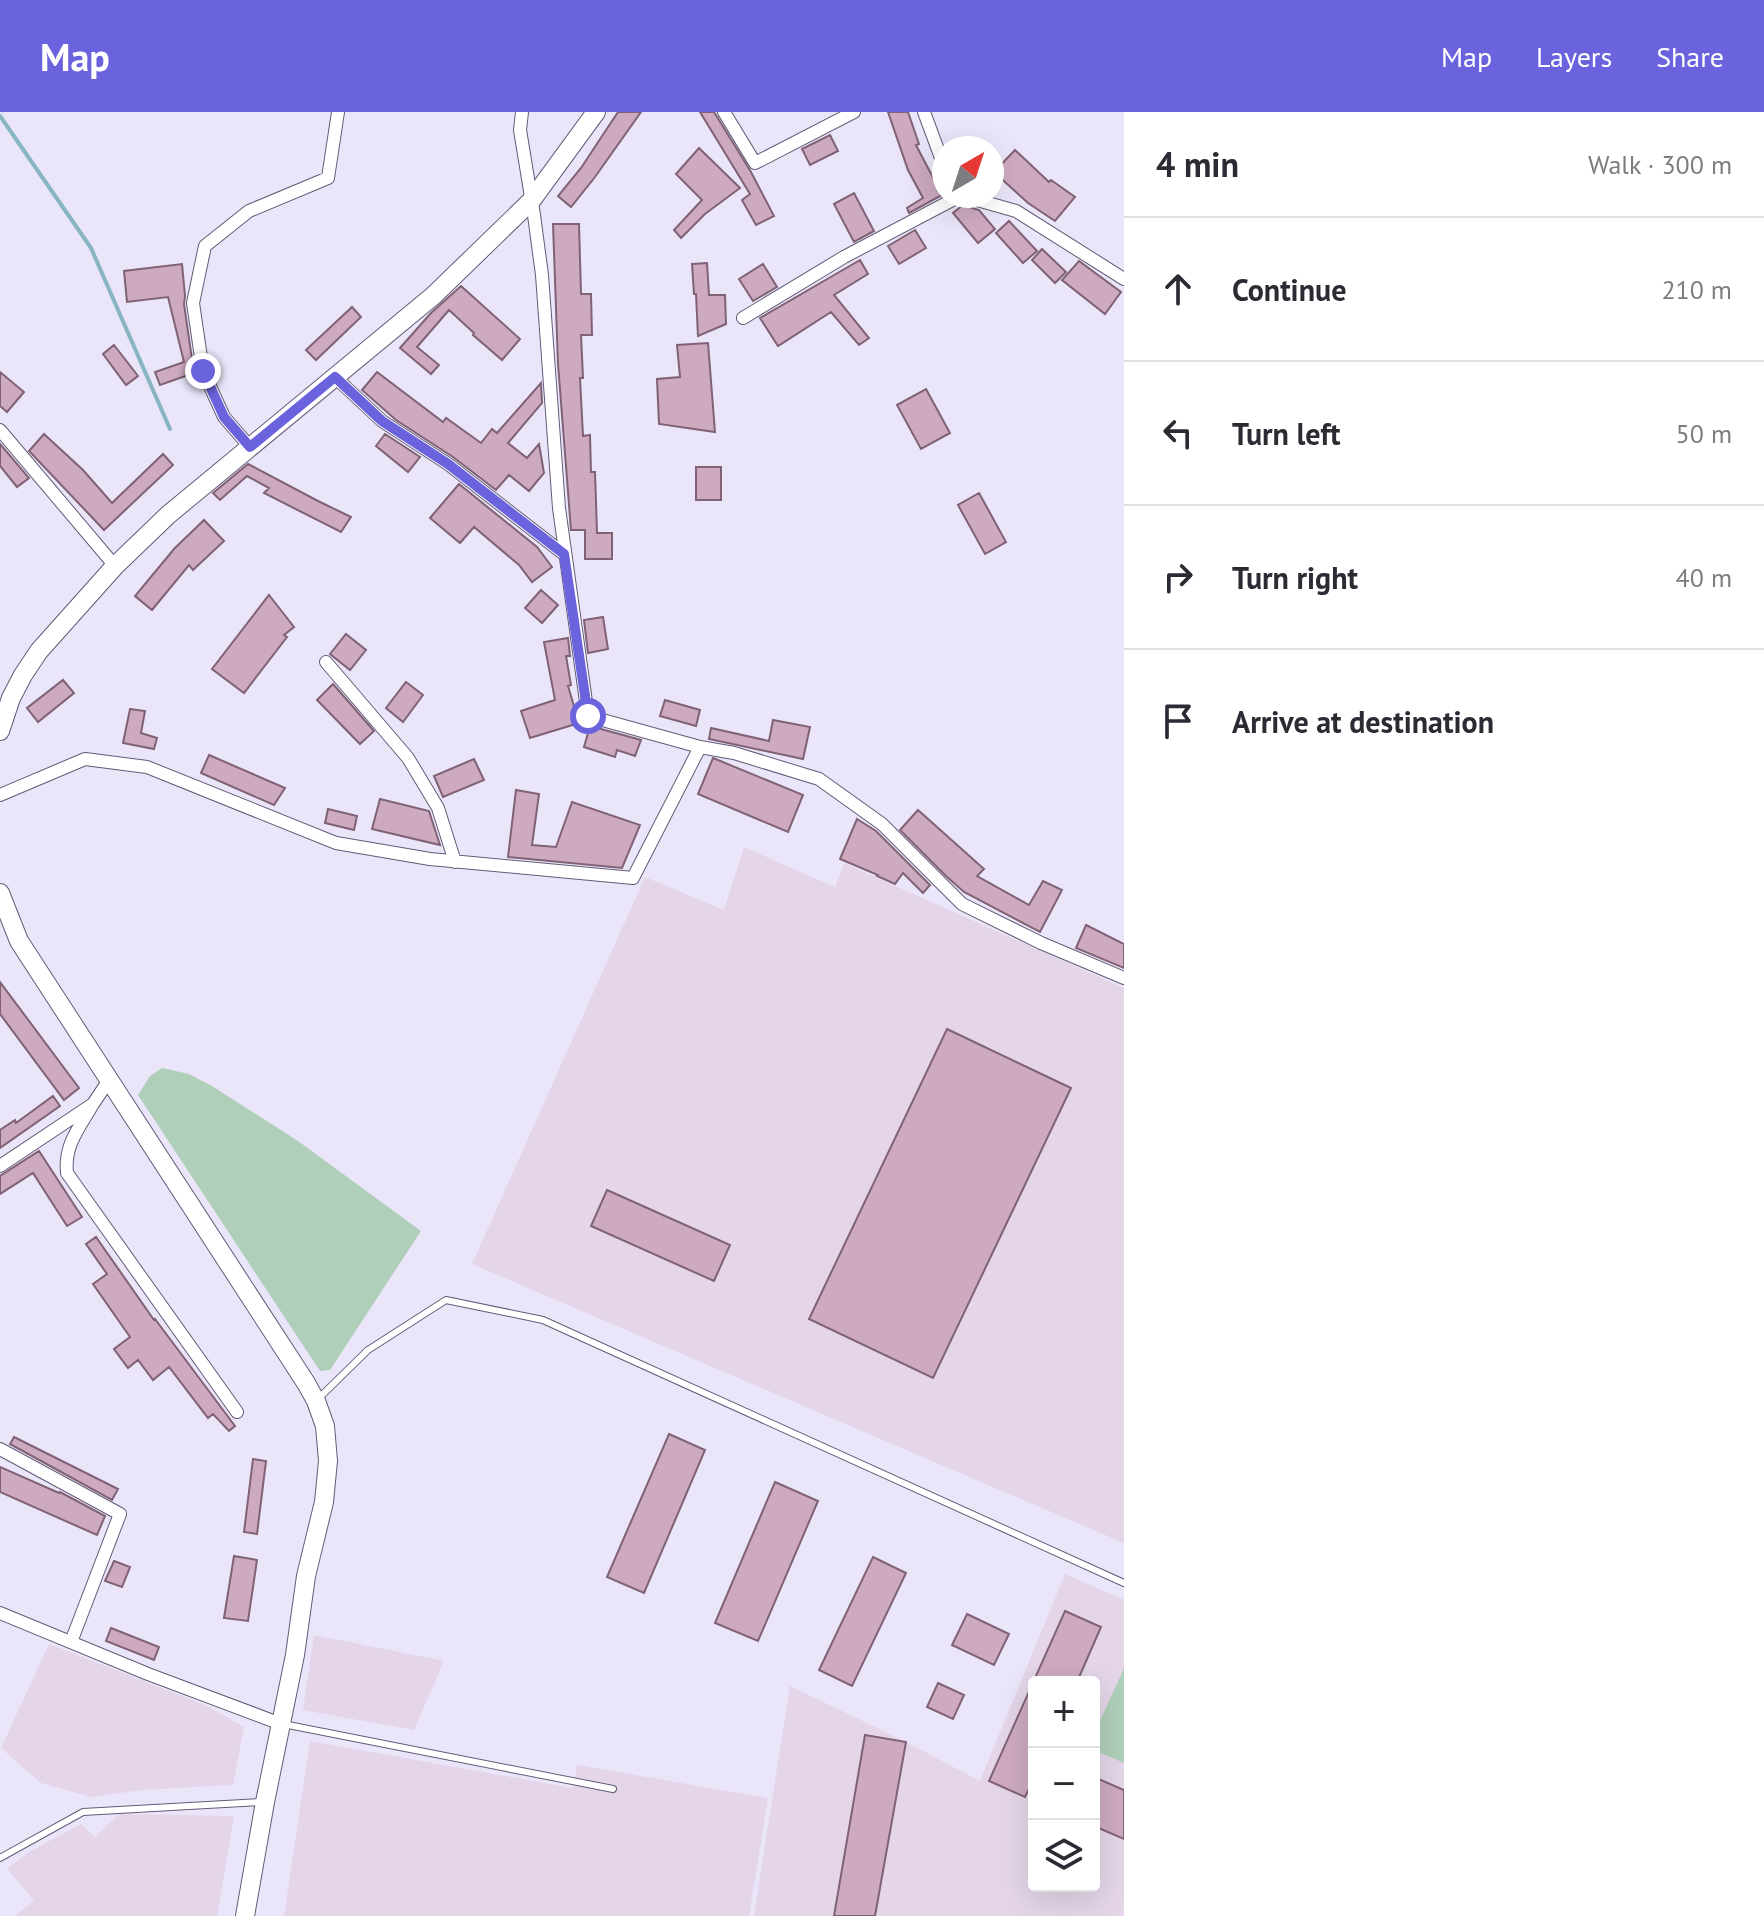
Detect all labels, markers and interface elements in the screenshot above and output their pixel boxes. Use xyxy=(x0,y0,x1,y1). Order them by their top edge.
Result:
text: Map xyxy=(40,32,110,81)
text: Map xyxy=(1441,38,1492,75)
text: Layers xyxy=(1536,38,1612,75)
text: Share xyxy=(1656,38,1724,75)
north arrow xyxy=(932,136,1004,208)
text: 4 min xyxy=(1156,142,1239,186)
text: Walk · 300 m xyxy=(1588,148,1732,181)
icon: ahead xyxy=(1156,267,1200,311)
text: Continue xyxy=(1232,270,1346,309)
text: 210 m xyxy=(1661,273,1732,306)
route end xyxy=(185,353,221,389)
icon: left xyxy=(1156,411,1200,455)
text: Turn left xyxy=(1232,414,1340,453)
text: 50 m xyxy=(1676,417,1732,450)
icon: right xyxy=(1156,555,1200,599)
text: Turn right xyxy=(1232,558,1358,597)
text: 40 m xyxy=(1676,561,1732,594)
route start xyxy=(570,698,606,734)
icon: arrive xyxy=(1156,699,1200,743)
text: Arrive at destination xyxy=(1232,702,1494,741)
map controls xyxy=(1028,1676,1100,1892)
button: + xyxy=(1028,1676,1100,1748)
button: − xyxy=(1028,1748,1100,1820)
button: layers xyxy=(1028,1820,1100,1892)

